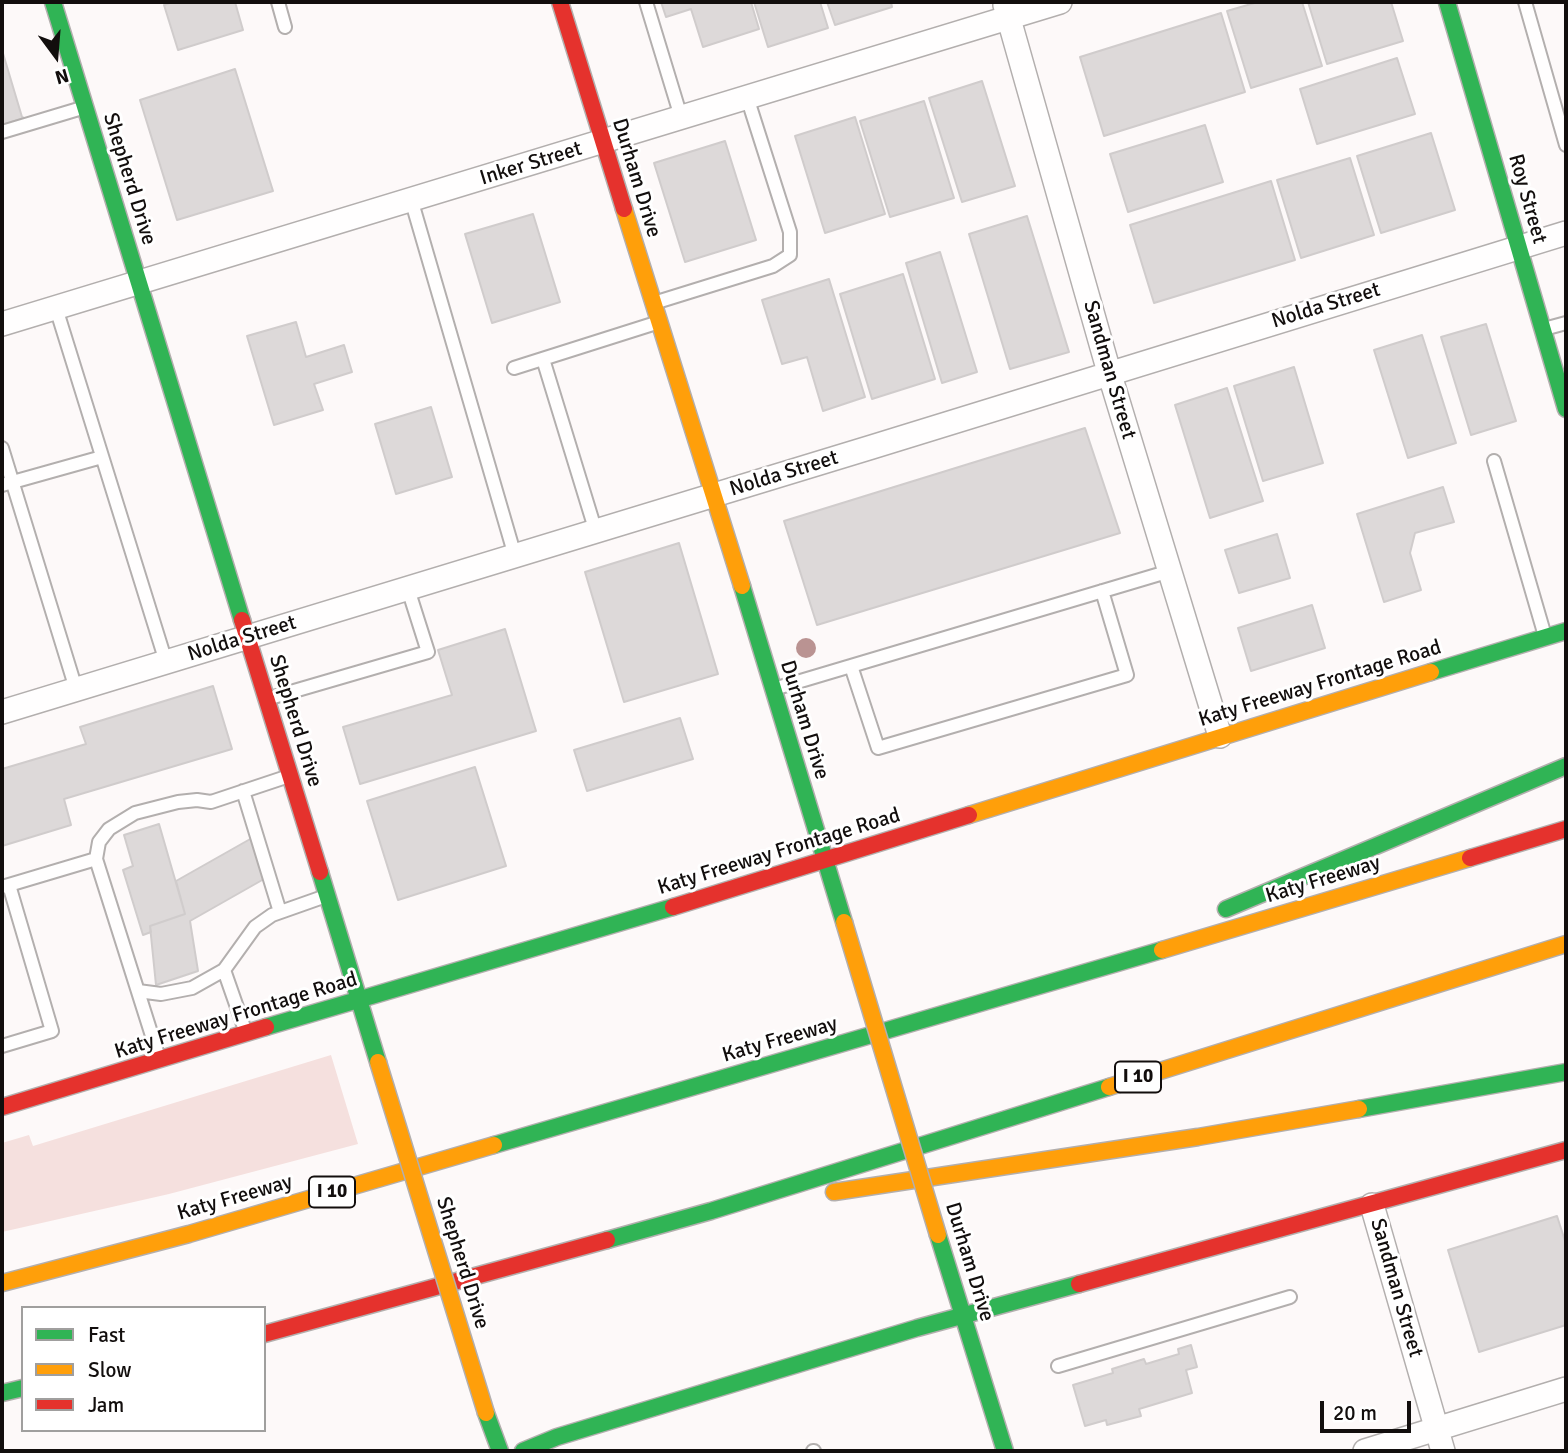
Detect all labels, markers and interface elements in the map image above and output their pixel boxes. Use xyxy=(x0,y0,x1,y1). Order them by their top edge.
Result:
north arrow xyxy=(21,21,91,91)
text: N xyxy=(52,63,71,90)
street label: Shepherd Drive xyxy=(97,110,161,248)
street label: Durham Drive xyxy=(606,115,666,241)
street label: Inker Street xyxy=(477,137,585,191)
street label: Roy Street xyxy=(1502,151,1552,247)
street label: Nolda Street xyxy=(1269,278,1383,334)
street label: Sandman Street xyxy=(1077,298,1141,442)
street label: Nolda Street xyxy=(727,446,841,502)
street label: Nolda Street xyxy=(185,611,299,667)
street label: Katy Freeway Frontage Road xyxy=(1196,635,1444,733)
street label: Shepherd Drive xyxy=(263,652,327,790)
street label: Durham Drive xyxy=(774,657,834,783)
street label: Katy Freeway Frontage Road xyxy=(655,803,903,901)
street label: Katy Freeway xyxy=(1263,851,1383,909)
street label: Katy Freeway Frontage Road xyxy=(112,967,360,1065)
street label: Katy Freeway xyxy=(720,1012,840,1068)
road number: I 10 xyxy=(1115,1062,1161,1092)
street label: Katy Freeway xyxy=(175,1170,295,1226)
road number: I 10 xyxy=(309,1176,355,1208)
street label: Shepherd Drive xyxy=(430,1194,494,1332)
street label: Durham Drive xyxy=(939,1199,999,1325)
street label: Sandman Street xyxy=(1364,1216,1428,1360)
legend xyxy=(21,1306,266,1432)
text: Fast xyxy=(88,1322,125,1348)
text: Slow xyxy=(88,1357,132,1383)
scale bar xyxy=(1323,1386,1414,1430)
text: Jam xyxy=(88,1392,124,1418)
text: 20 m xyxy=(1333,1400,1377,1426)

